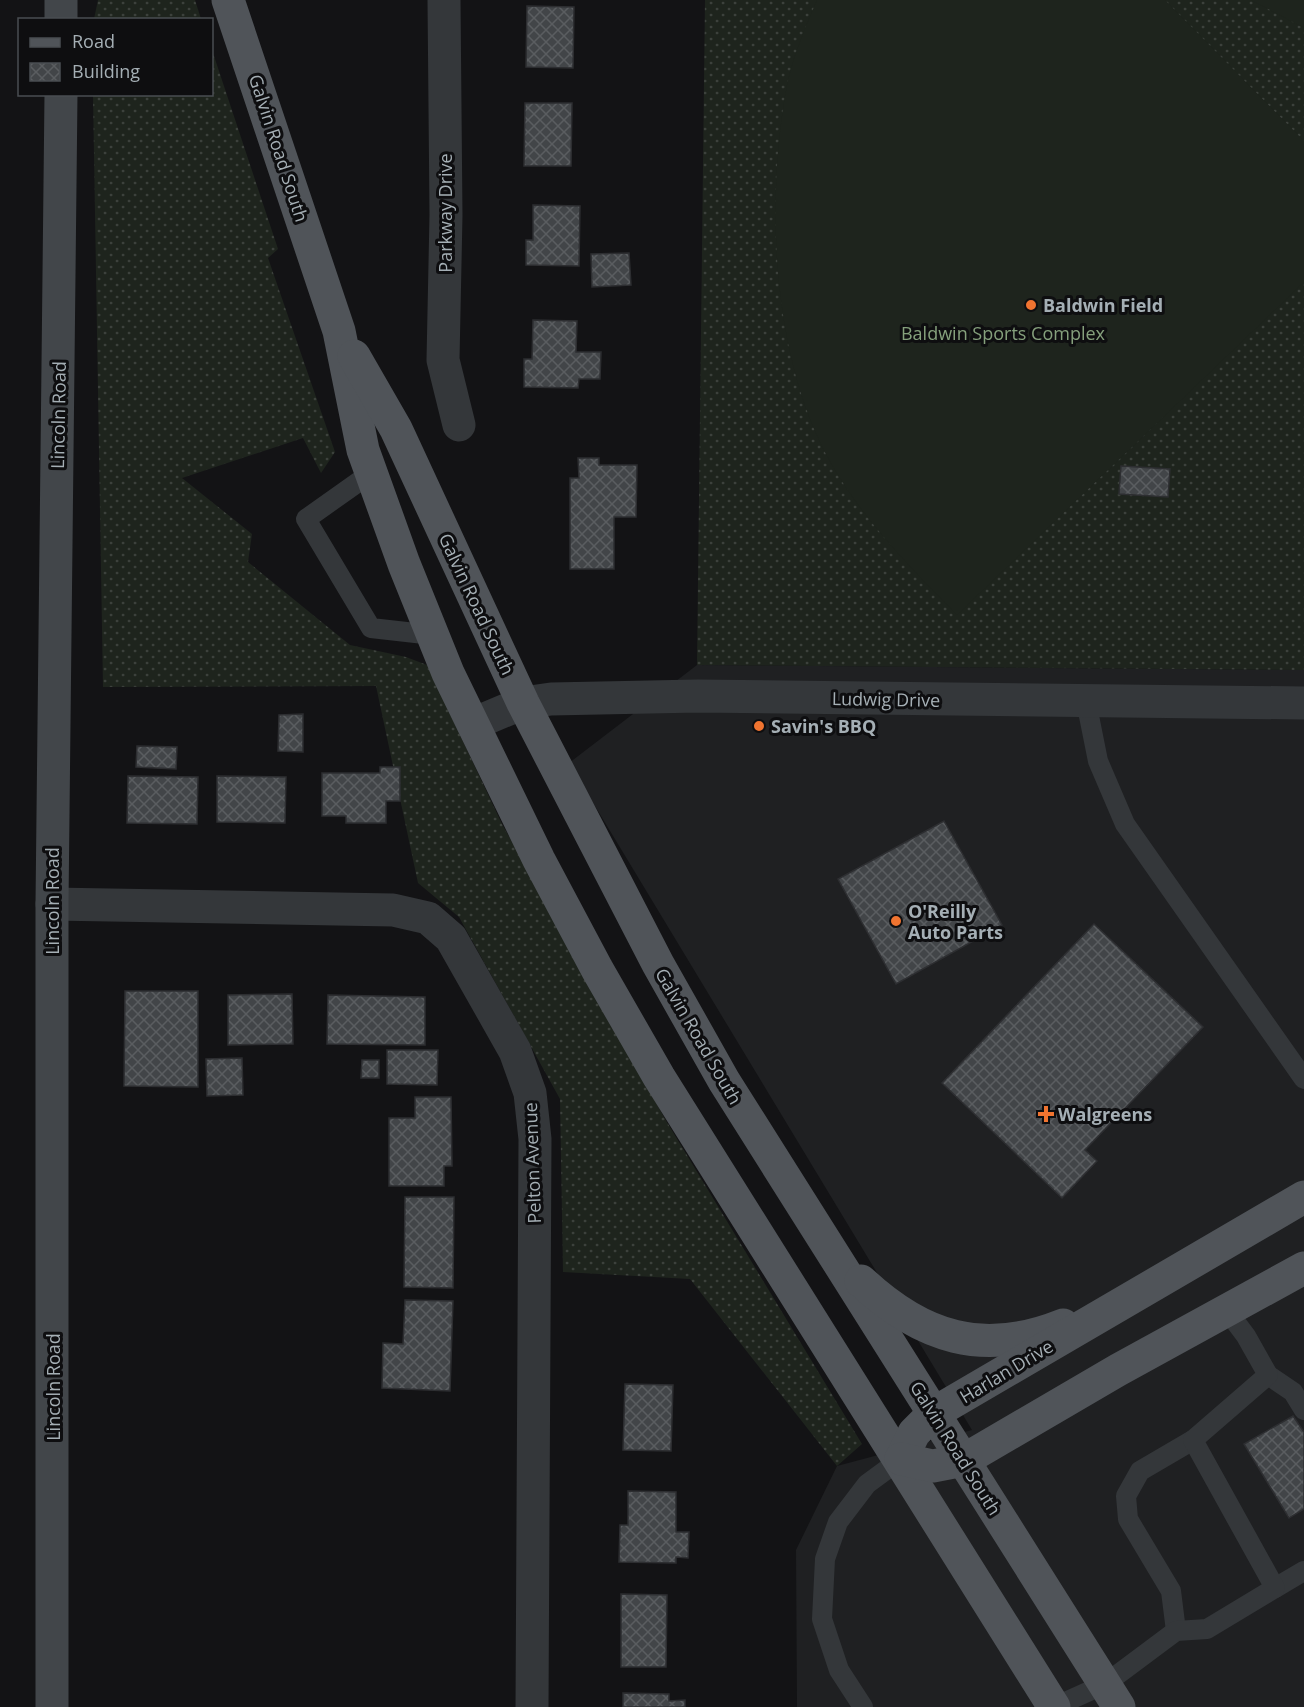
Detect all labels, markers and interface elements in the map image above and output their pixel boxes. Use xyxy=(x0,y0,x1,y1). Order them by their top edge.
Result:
legend xyxy=(18,18,213,96)
text: Road xyxy=(72,29,115,53)
text: Building xyxy=(72,59,140,83)
street label: Galvin Road South xyxy=(244,71,314,225)
street label: Parkway Drive xyxy=(433,153,457,273)
place label: Baldwin Field xyxy=(1043,293,1163,317)
marker: Baldwin Field xyxy=(1024,298,1038,312)
park label: Baldwin Sports Complex xyxy=(901,321,1106,345)
street label: Lincoln Road xyxy=(45,361,71,469)
street label: Galvin Road South xyxy=(434,529,520,679)
street label: Ludwig Drive xyxy=(832,686,940,712)
place label: Savin's BBQ xyxy=(771,714,876,738)
marker: Savin's BBQ xyxy=(752,719,766,733)
street label: Lincoln Road xyxy=(40,847,64,955)
place label: O'Reilly Auto Parts xyxy=(908,899,1003,944)
marker: O'Reilly Auto Parts xyxy=(889,914,903,928)
street label: Galvin Road South xyxy=(650,963,748,1109)
street label: Pelton Avenue xyxy=(518,1102,546,1224)
place label: Walgreens xyxy=(1058,1102,1152,1126)
marker: Walgreens xyxy=(1039,1107,1053,1121)
street label: Lincoln Road xyxy=(41,1333,65,1441)
street label: Harlan Drive xyxy=(955,1334,1057,1408)
street label: Galvin Road South xyxy=(905,1376,1007,1520)

